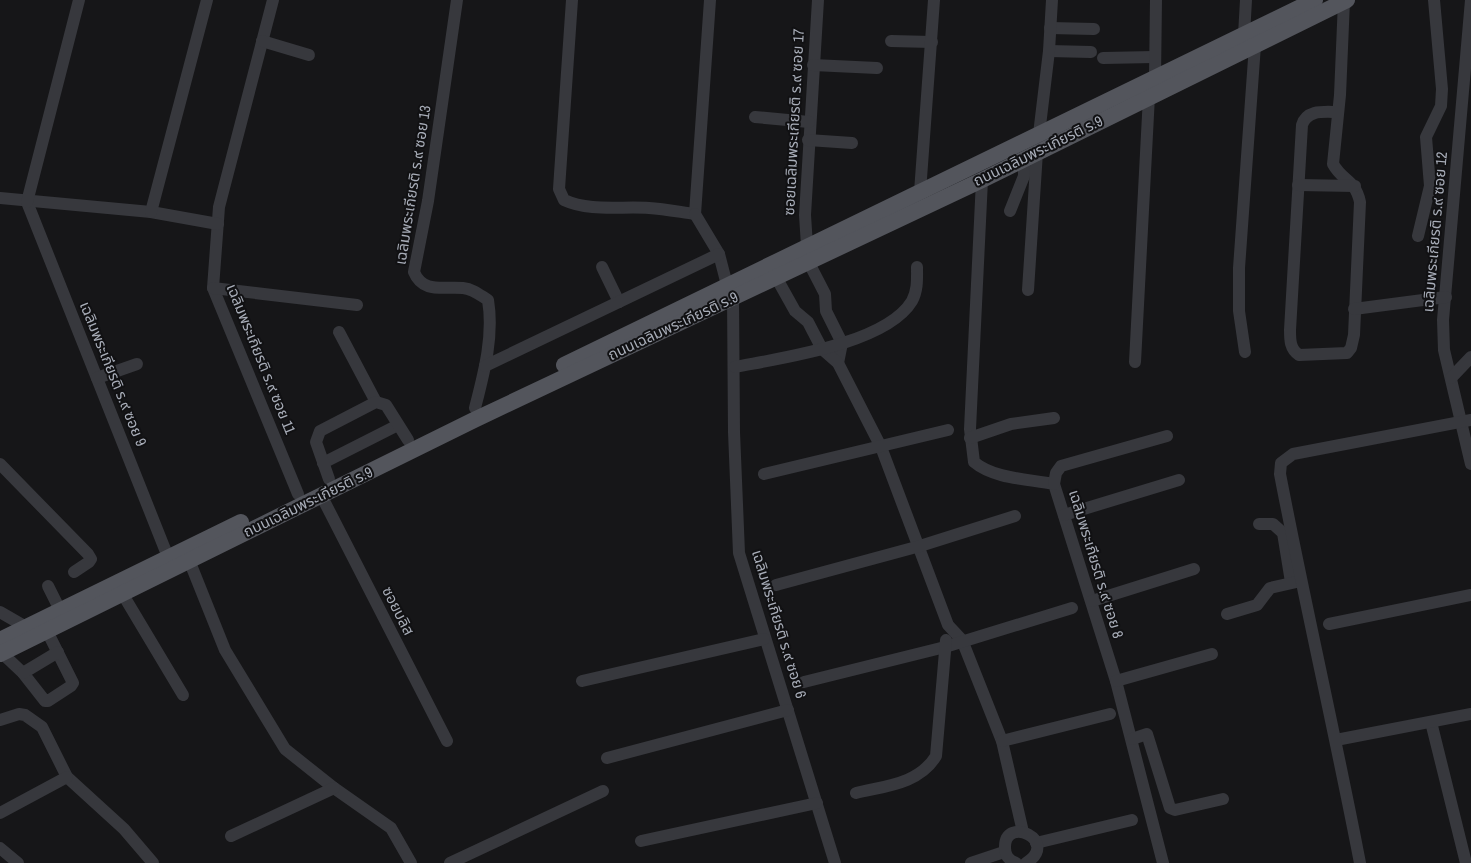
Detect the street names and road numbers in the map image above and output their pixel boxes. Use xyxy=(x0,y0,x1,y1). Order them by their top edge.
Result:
street label: ซอยเฉลิมพระเกียรติ ร.๙ ซอย 17 xyxy=(778,28,809,216)
street label: เฉลิมพระเกียรติ ร.๙ ซอย 13 xyxy=(390,104,436,266)
street label: ถนนเฉลิมพระเกียรติ ร.9 xyxy=(970,110,1106,191)
street label: เฉลิมพระเกียรติ ร.๙ ซอย 12 xyxy=(1417,151,1452,313)
street label: เฉลิมพระเกียรติ ร.๙ ซอย 11 xyxy=(222,281,301,437)
street label: ถนนเฉลิมพระเกียรติ ร.9 xyxy=(604,286,742,365)
street label: เฉลิมพระเกียรติ ร.๙ ซอย 9 xyxy=(75,298,152,449)
street label: ถนนเฉลิมพระเกียรติ ร.9 xyxy=(240,461,376,542)
street label: เฉลิมพระเกียรติ ร.๙ ซอย 8 xyxy=(1064,487,1129,641)
street label: เฉลิมพระเกียรติ ร.๙ ซอย 6 xyxy=(747,547,812,701)
street label: ซอยบลิส xyxy=(377,583,420,639)

